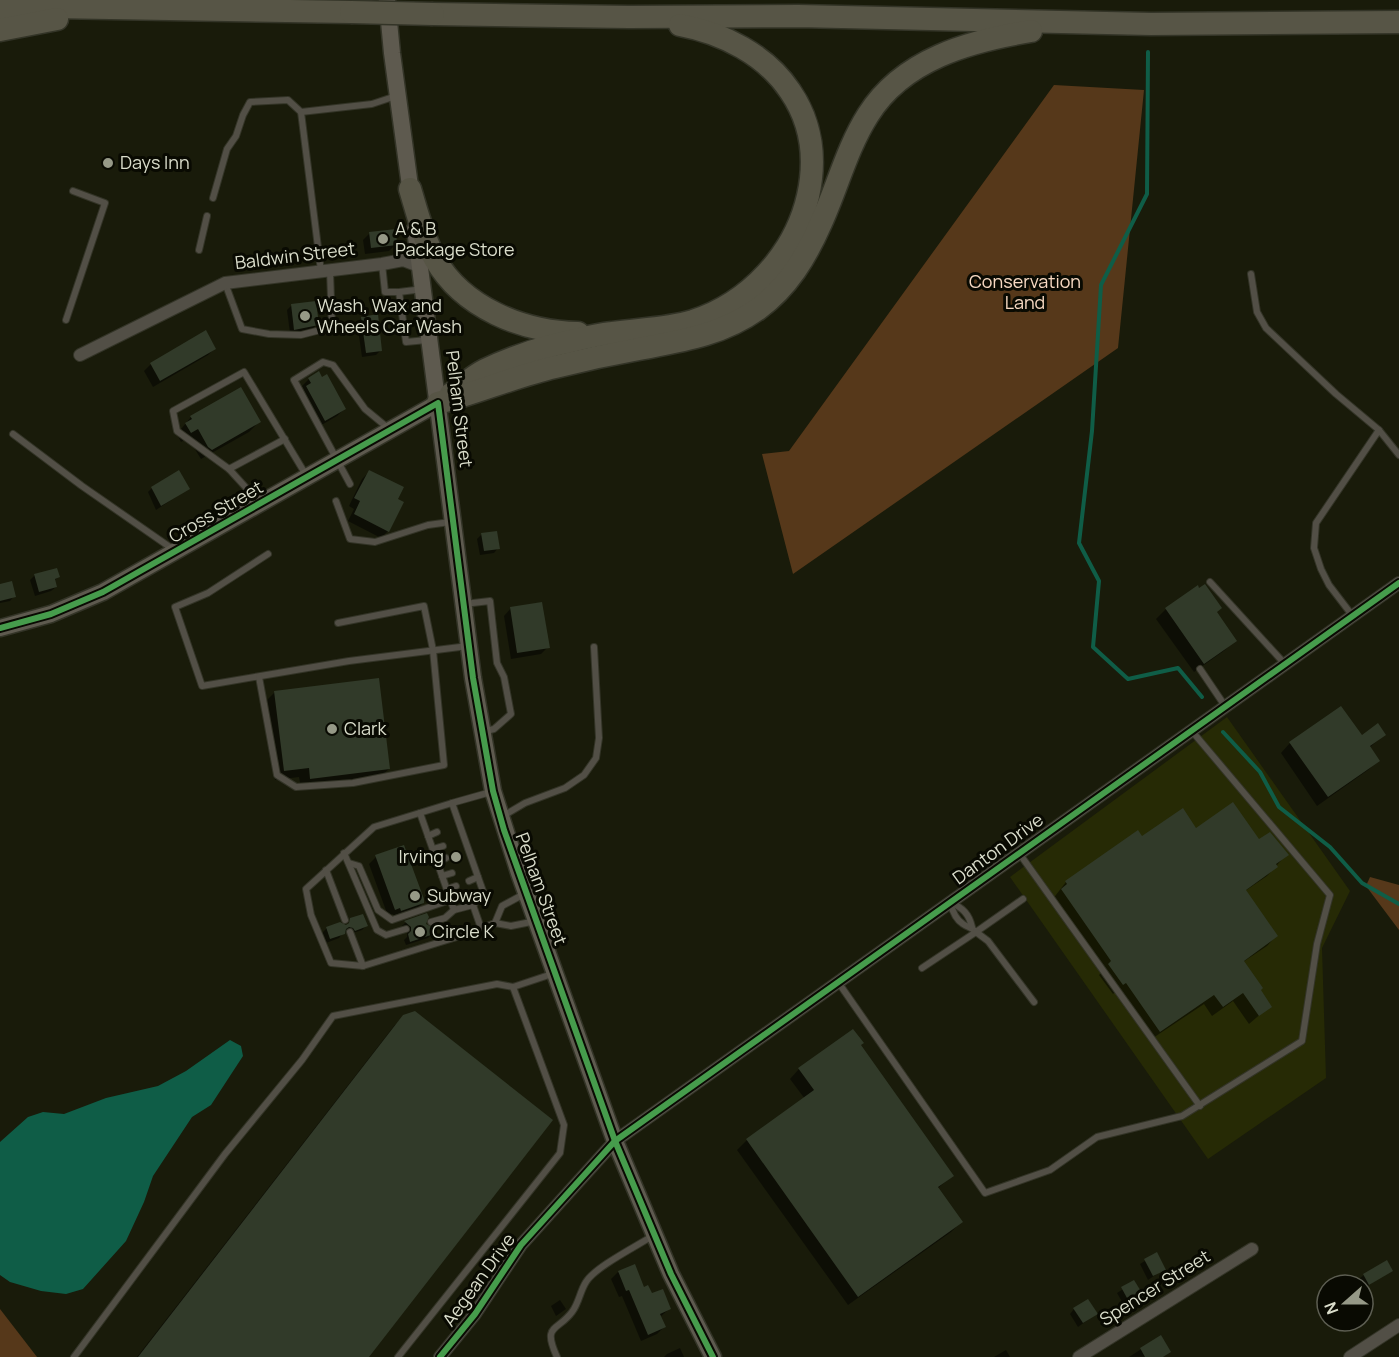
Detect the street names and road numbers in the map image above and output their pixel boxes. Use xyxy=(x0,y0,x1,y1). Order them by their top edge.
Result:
street label: Baldwin Street xyxy=(233,236,356,274)
street label: Pelham Street xyxy=(441,349,479,469)
street label: Cross Street xyxy=(164,474,267,548)
street label: Danton Drive xyxy=(947,807,1048,889)
street label: Pelham Street xyxy=(510,829,573,948)
street label: Aegean Drive xyxy=(436,1228,520,1331)
street label: Spencer Street xyxy=(1095,1244,1214,1331)

